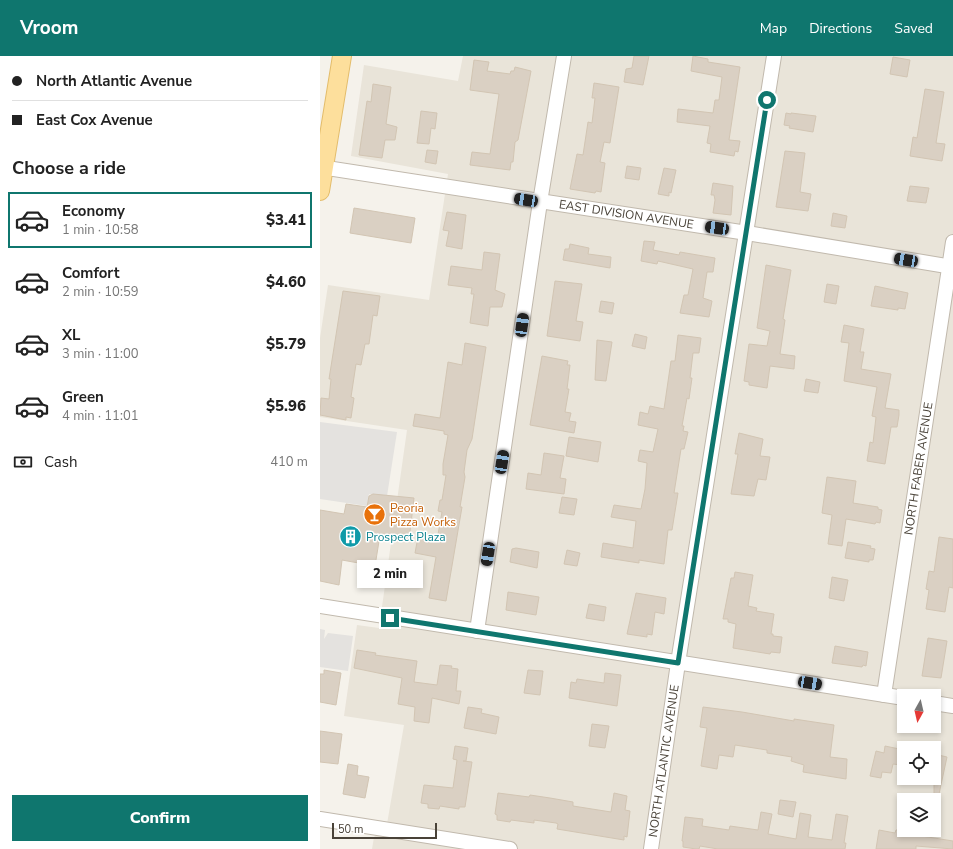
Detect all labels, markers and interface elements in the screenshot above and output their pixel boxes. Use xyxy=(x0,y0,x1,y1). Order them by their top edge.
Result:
text: Vroom xyxy=(20,15,78,41)
text: Map xyxy=(760,19,787,38)
text: Directions xyxy=(809,19,872,38)
text: Saved xyxy=(894,19,933,38)
text: North Atlantic Avenue xyxy=(36,71,192,91)
route start xyxy=(758,91,776,109)
text: East Cox Avenue xyxy=(36,110,153,130)
text: Choose a ride xyxy=(12,156,126,180)
car xyxy=(513,192,539,208)
street label: EAST DIVISION AVENUE xyxy=(558,196,695,233)
text: Economy xyxy=(62,201,125,221)
icon: car xyxy=(14,202,50,238)
text: $3.41 xyxy=(266,210,306,230)
car xyxy=(704,220,730,236)
text: 1 min · 10:58 xyxy=(62,221,138,239)
car xyxy=(893,252,919,268)
text: Comfort xyxy=(62,263,119,283)
icon: car xyxy=(14,264,50,300)
text: $4.60 xyxy=(266,272,306,292)
text: 2 min · 10:59 xyxy=(62,283,138,301)
car xyxy=(514,312,530,338)
text: XL xyxy=(62,325,81,345)
icon: car xyxy=(14,326,50,362)
text: $5.79 xyxy=(266,334,306,354)
text: 3 min · 11:00 xyxy=(62,345,138,363)
text: Green xyxy=(62,387,104,407)
icon: car xyxy=(14,388,50,424)
text: $5.96 xyxy=(266,396,306,416)
street label: NORTH FABER AVENUE xyxy=(900,401,937,536)
text: 4 min · 11:01 xyxy=(62,407,138,425)
car xyxy=(494,449,510,475)
icon: cash xyxy=(12,451,34,473)
text: Cash xyxy=(44,452,78,472)
text: 410 m xyxy=(270,453,308,471)
place label: Peoria Pizza Works xyxy=(390,500,456,530)
bar icon: Peoria Pizza Works xyxy=(361,502,387,528)
building icon: Prospect Plaza xyxy=(337,524,363,550)
place label: Prospect Plaza xyxy=(366,529,446,545)
car xyxy=(480,541,496,567)
callout: 2 min xyxy=(357,560,423,588)
text: 2 min xyxy=(373,565,407,583)
route end xyxy=(381,609,399,627)
car xyxy=(797,675,823,691)
street label: NORTH ATLANTIC AVENUE xyxy=(645,684,683,838)
north arrow xyxy=(897,689,941,733)
map controls xyxy=(897,689,941,837)
button: locate xyxy=(897,741,941,785)
button: layers xyxy=(897,793,941,837)
button: Confirm xyxy=(12,795,308,841)
scale bar xyxy=(332,821,437,840)
text: 50 m xyxy=(338,822,363,837)

